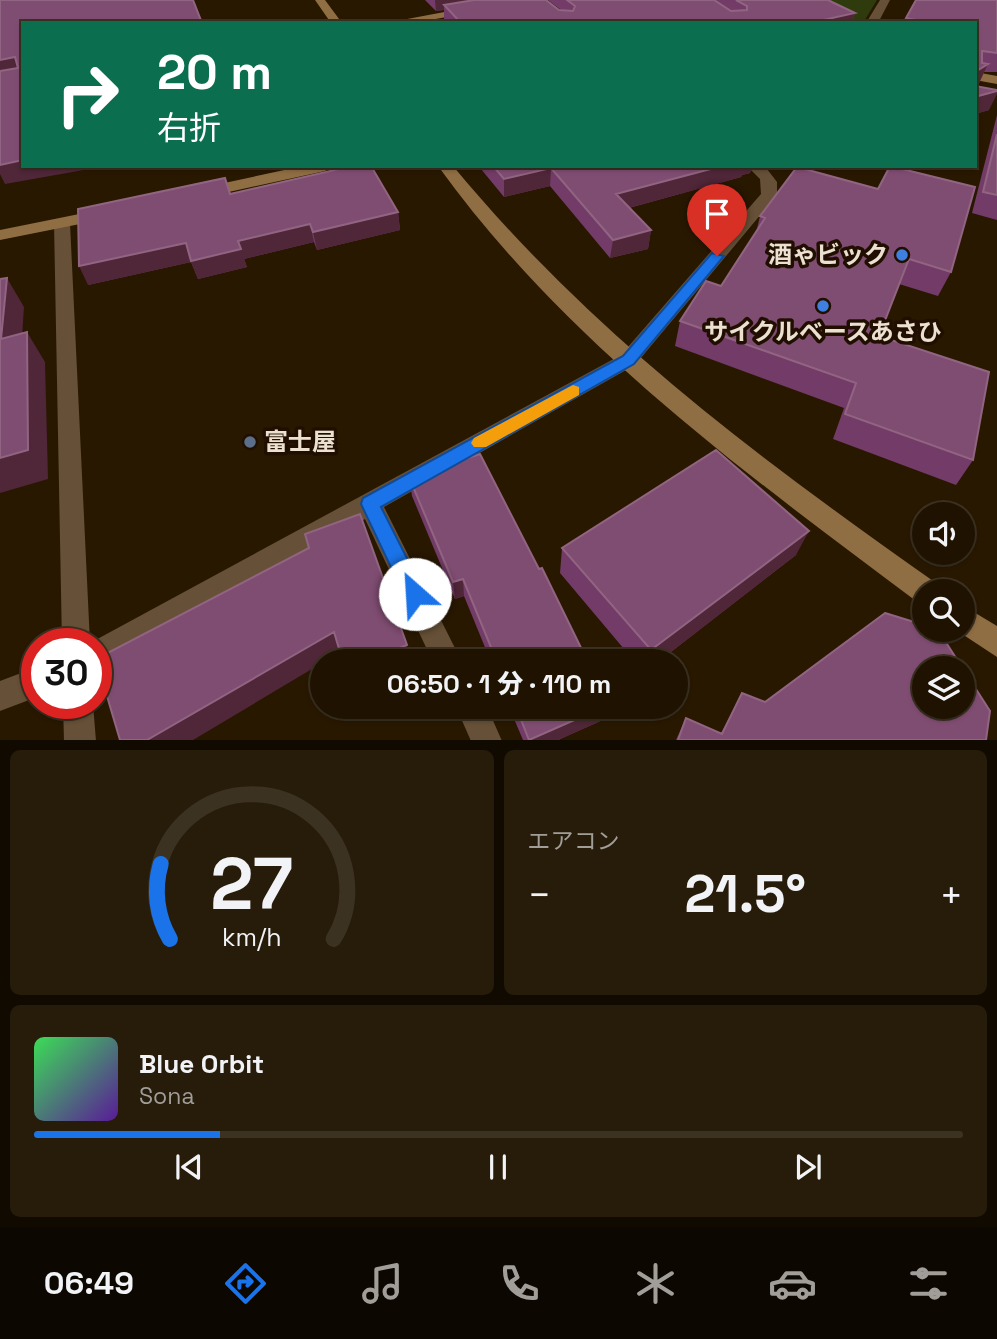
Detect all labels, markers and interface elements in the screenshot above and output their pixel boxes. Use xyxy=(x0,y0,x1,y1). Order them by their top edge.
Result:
text: 20 m xyxy=(157,41,272,103)
icon: right xyxy=(42,49,133,140)
text: 右折 xyxy=(157,108,221,148)
pin xyxy=(687,184,747,256)
icon: arrive xyxy=(698,195,736,233)
place label: 酒ゃビック xyxy=(768,239,888,270)
marker: 酒ゃビック xyxy=(894,247,910,263)
marker: サイクルベースあさひ xyxy=(815,298,831,314)
place label: サイクルベースあさひ xyxy=(704,316,942,347)
place label: 富士屋 xyxy=(264,426,336,457)
marker: 富士屋 xyxy=(242,434,258,450)
map controls xyxy=(912,502,975,719)
button: sound xyxy=(912,502,975,565)
position arrow xyxy=(378,557,452,631)
button: search xyxy=(912,579,975,642)
speed limit sign: 30 xyxy=(21,628,112,719)
button: layers xyxy=(912,656,975,719)
text: 06:50 · 1 分 · 110 m xyxy=(387,667,611,701)
text: エアコン xyxy=(528,826,620,856)
text: 27 xyxy=(210,837,293,930)
text: 21.5° xyxy=(684,861,806,927)
text: − xyxy=(528,871,551,919)
text: + xyxy=(939,871,963,919)
text: km/h xyxy=(222,920,282,952)
text: Blue Orbit xyxy=(139,1047,264,1081)
text: Sona xyxy=(139,1081,195,1111)
icon: previous xyxy=(170,1148,208,1186)
icon: pause xyxy=(479,1148,517,1186)
icon: next xyxy=(789,1148,827,1186)
icon: directions xyxy=(221,1259,270,1308)
icon: music xyxy=(358,1259,407,1308)
icon: phone xyxy=(495,1259,544,1308)
icon: climate xyxy=(631,1259,680,1308)
icon: car xyxy=(768,1259,817,1308)
icon: filters xyxy=(904,1259,953,1308)
text: 06:49 xyxy=(44,1263,134,1303)

